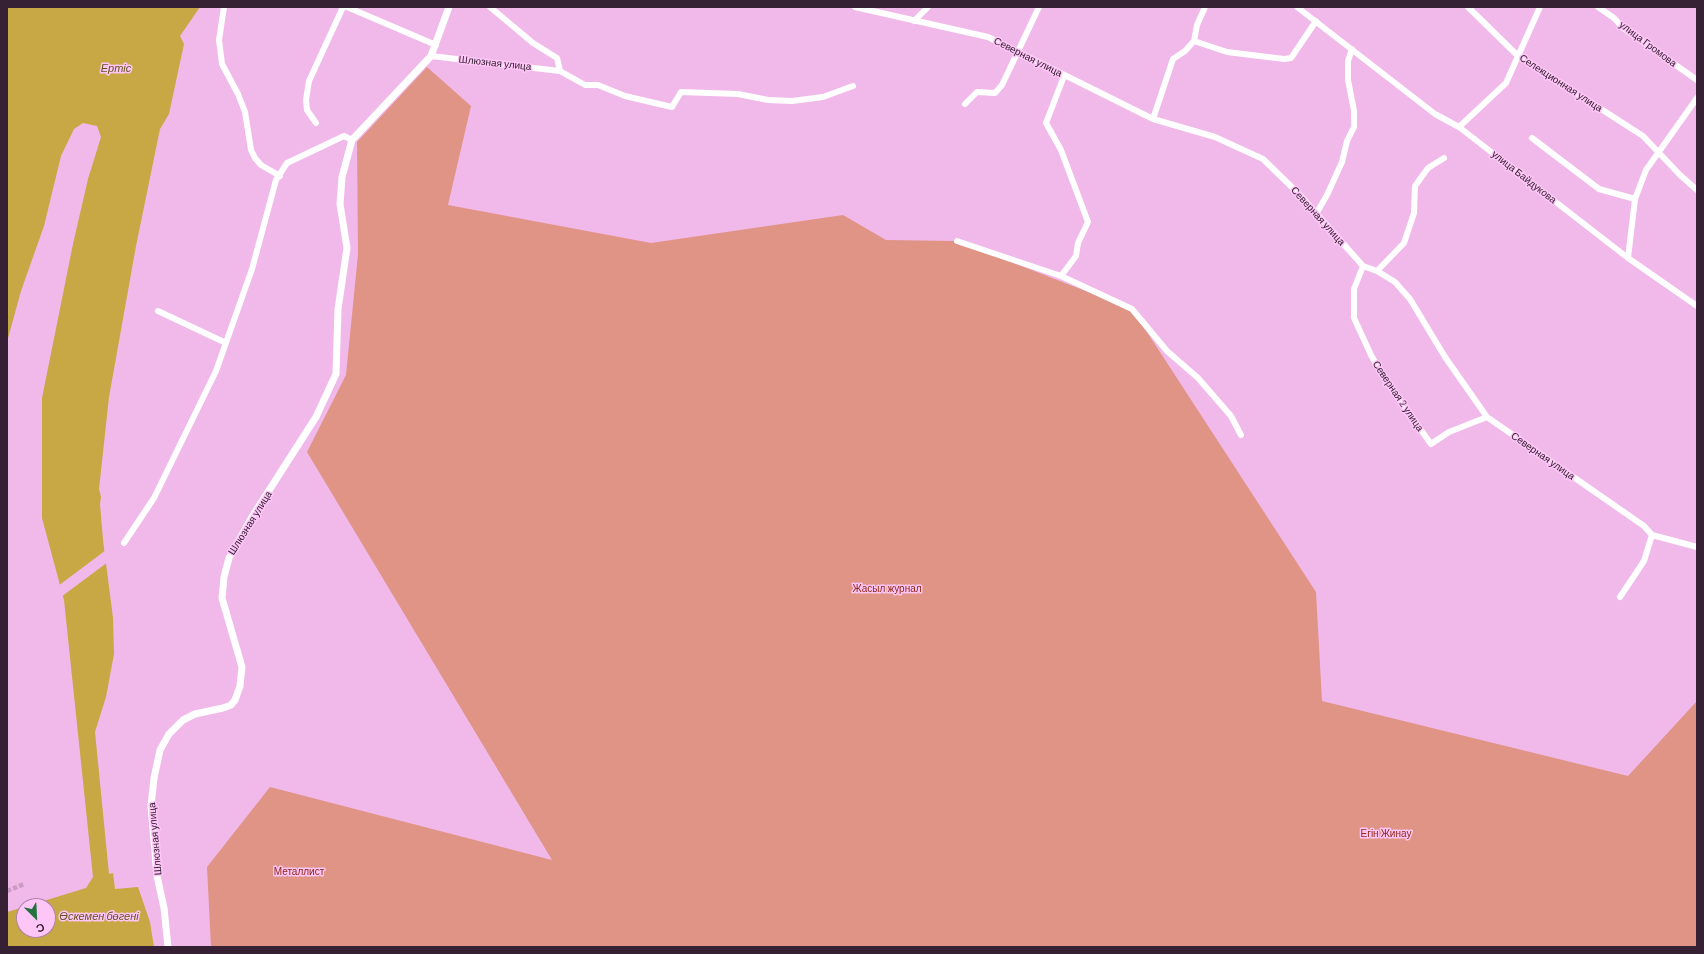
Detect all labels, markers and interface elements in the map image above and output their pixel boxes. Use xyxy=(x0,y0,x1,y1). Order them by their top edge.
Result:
street label: улица Громова xyxy=(1617,19,1679,69)
street label: Северная улица xyxy=(992,35,1064,79)
street label: Селекционная улица xyxy=(1517,52,1605,114)
street label: Шлюзная улица xyxy=(458,53,532,73)
water label: Ертіс xyxy=(101,61,131,75)
street label: улица Байдукова xyxy=(1489,148,1559,206)
street label: Северная улица xyxy=(1288,184,1348,248)
street label: Северная 2 улица xyxy=(1370,358,1426,434)
street label: Северная улица xyxy=(1509,430,1577,482)
street label: Шлюзная улица xyxy=(226,489,274,557)
park label: Жасыл журнал xyxy=(852,583,922,595)
street label: Шлюзная улица xyxy=(146,802,164,876)
park label: Егін Жинау xyxy=(1361,828,1411,840)
park label: Металлист xyxy=(274,866,324,878)
north arrow xyxy=(16,898,56,938)
water label: Өскемен бөгені xyxy=(59,909,139,923)
text: С xyxy=(34,921,47,936)

